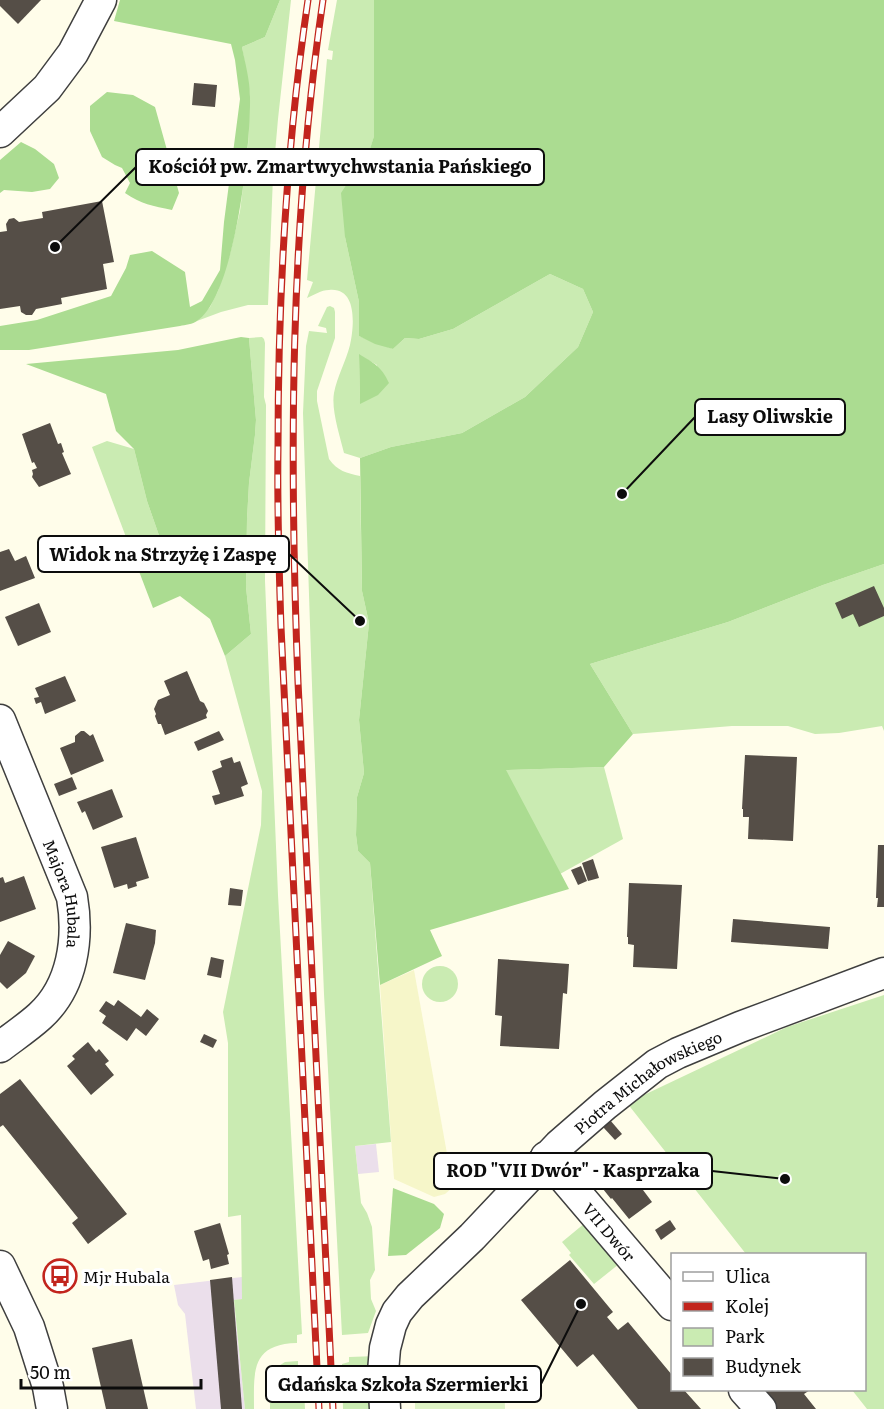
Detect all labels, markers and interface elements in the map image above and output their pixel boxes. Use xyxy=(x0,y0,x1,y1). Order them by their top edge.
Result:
callout: Kościół pw. Zmartwychwstania Pańskiego xyxy=(136,149,544,185)
text: Kościół pw. Zmartwychwstania Pańskiego xyxy=(148,152,532,179)
callout: Lasy Oliwskie xyxy=(695,399,845,435)
text: Lasy Oliwskie xyxy=(707,402,833,429)
callout: Widok na Strzyżę i Zaspę xyxy=(38,536,289,572)
text: Widok na Strzyżę i Zaspę xyxy=(49,540,277,567)
street label: Majora Hubala xyxy=(38,835,87,950)
street label: Piotra Michałowskiego xyxy=(568,1024,725,1139)
callout: ROD "VII Dwór" - Kasprzaka xyxy=(434,1153,712,1189)
text: ROD "VII Dwór" - Kasprzaka xyxy=(446,1156,700,1183)
street label: VII Dwór xyxy=(577,1197,642,1267)
legend xyxy=(671,1253,866,1391)
bus stop icon: Mjr Hubala xyxy=(42,1258,78,1294)
text: Ulica xyxy=(725,1262,771,1289)
place label: Mjr Hubala xyxy=(83,1264,170,1288)
text: Kolej xyxy=(725,1292,769,1319)
text: Park xyxy=(725,1322,766,1349)
scale bar xyxy=(21,1352,201,1390)
text: Budynek xyxy=(725,1352,802,1379)
text: 50 m xyxy=(30,1358,71,1385)
callout: Gdańska Szkoła Szermierki xyxy=(266,1366,541,1402)
text: Gdańska Szkoła Szermierki xyxy=(278,1370,529,1397)

